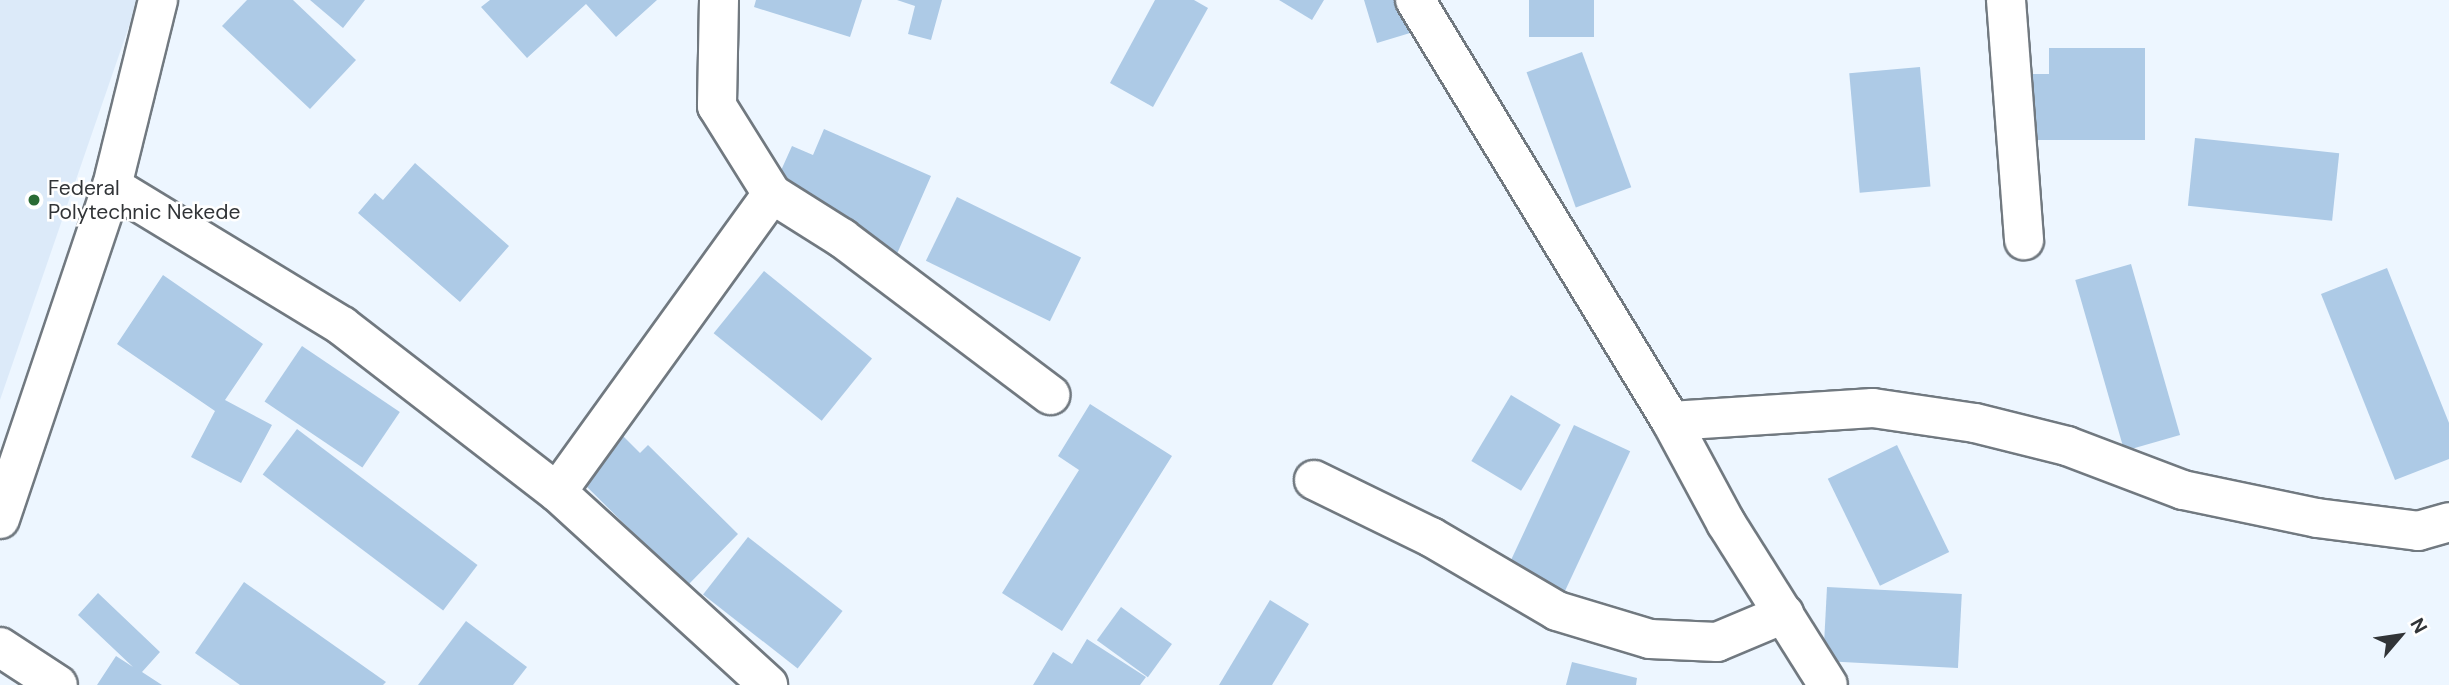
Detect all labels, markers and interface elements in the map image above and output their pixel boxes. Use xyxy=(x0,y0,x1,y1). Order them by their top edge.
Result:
place label: Federal Polytechnic Nekede xyxy=(48,175,240,225)
marker: Federal Polytechnic Nekede xyxy=(26,192,42,208)
north arrow xyxy=(2365,601,2435,671)
text: N xyxy=(2405,613,2433,638)

